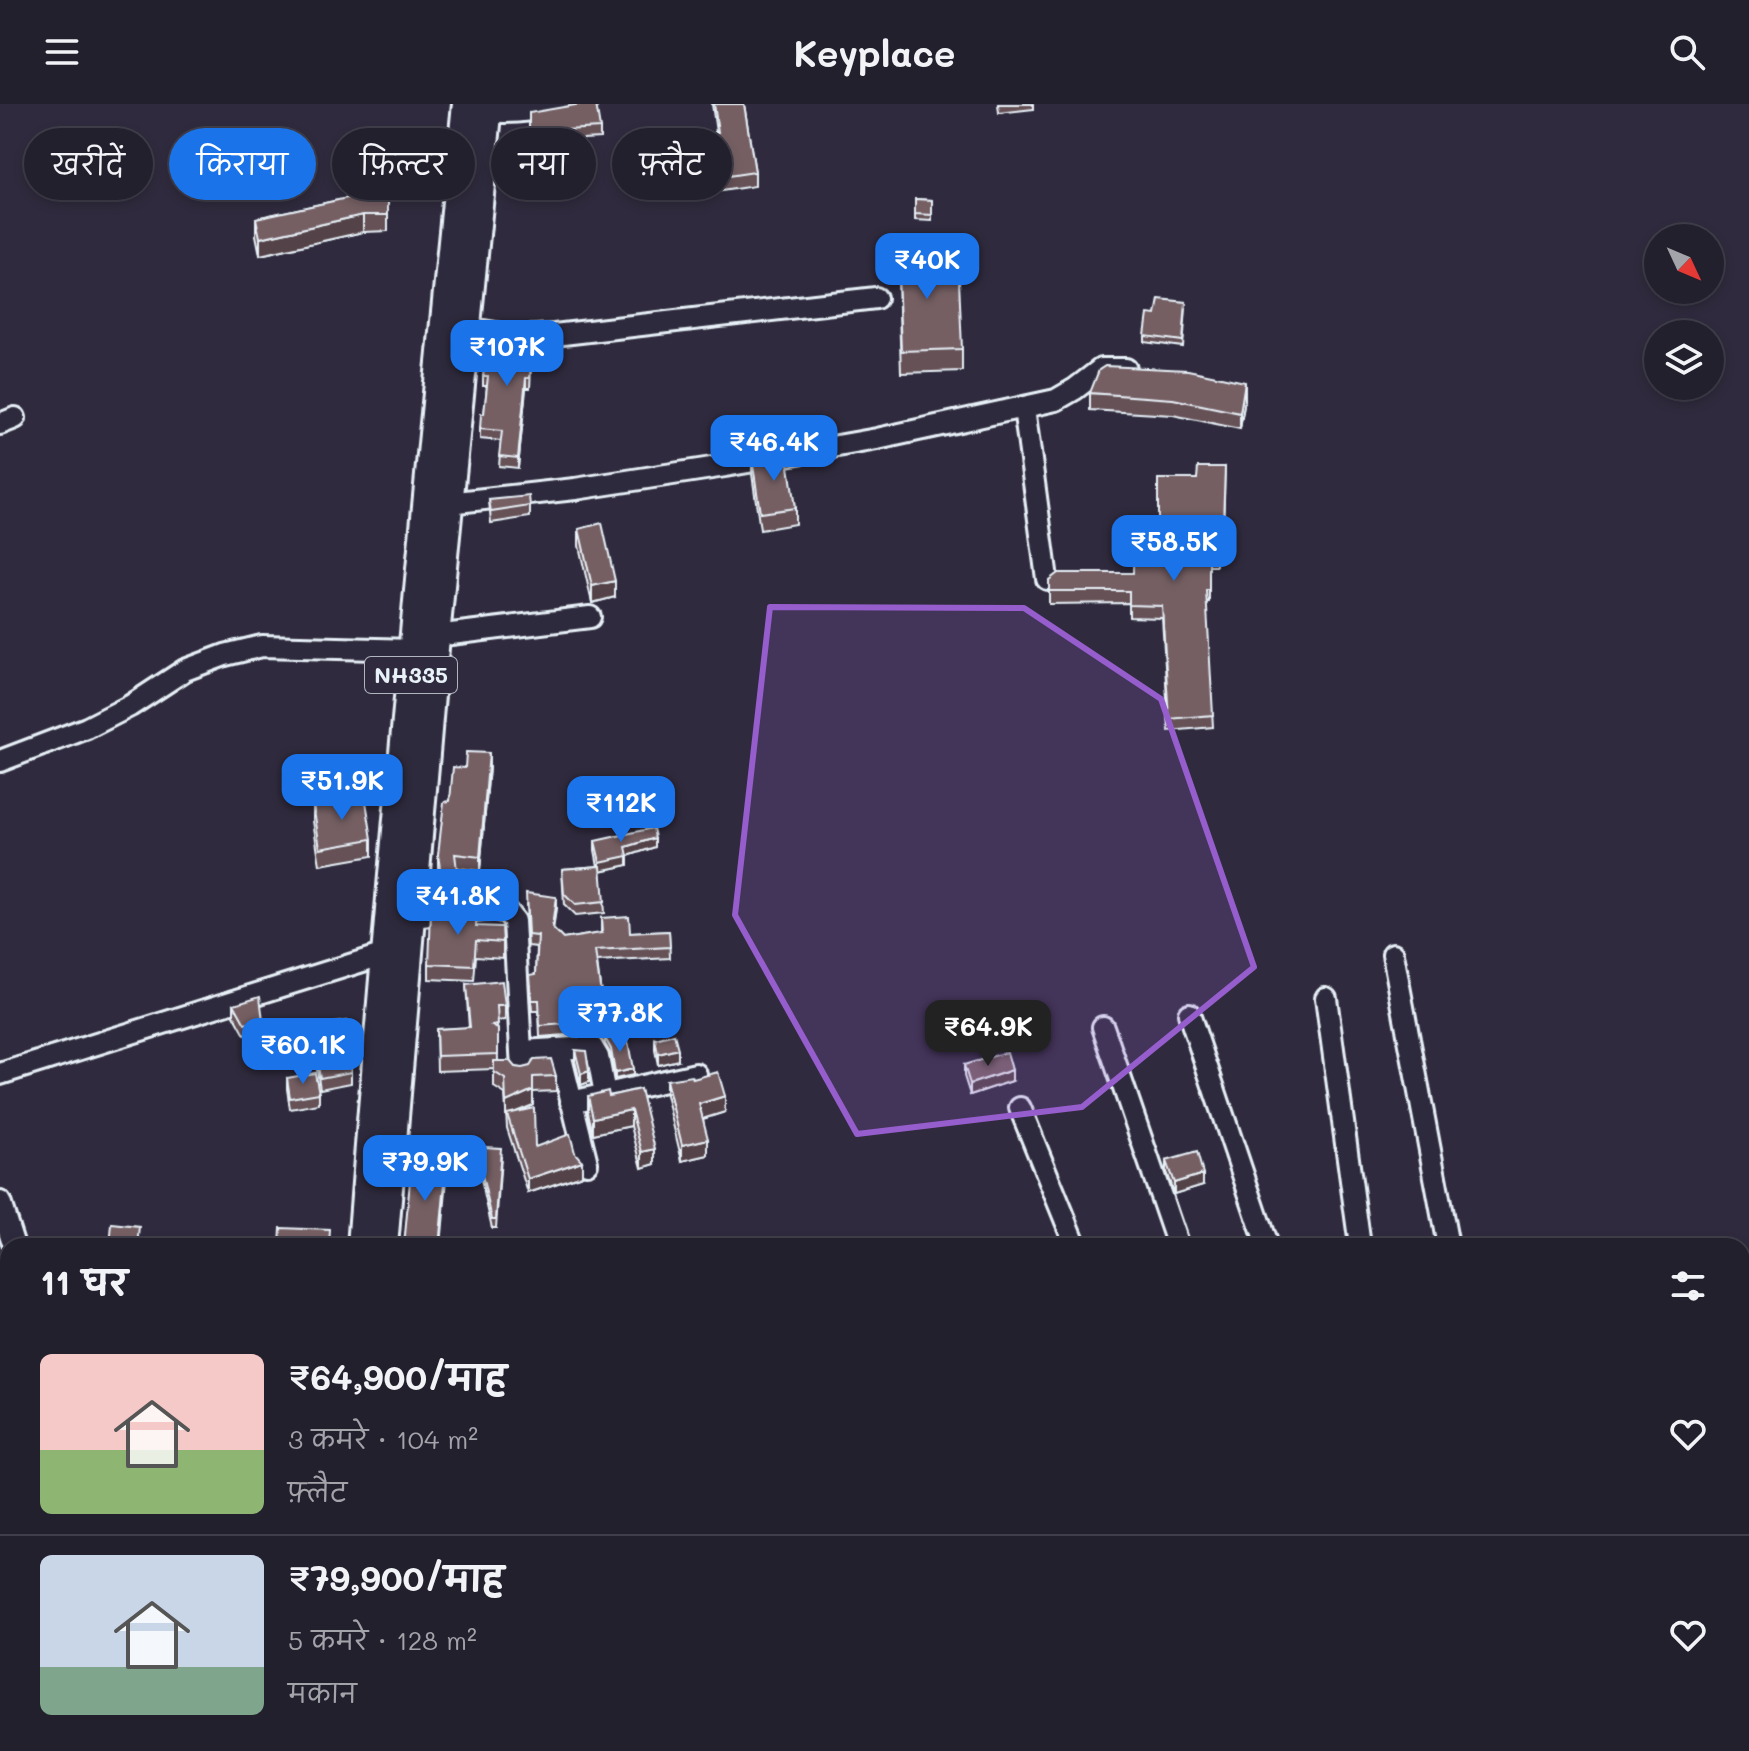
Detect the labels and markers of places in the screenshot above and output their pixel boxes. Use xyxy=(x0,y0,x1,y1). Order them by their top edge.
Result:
pin: ₹40K xyxy=(880,233,974,301)
pin: ₹107K xyxy=(451,320,563,388)
pin: ₹46.4K xyxy=(709,415,839,483)
pin: ₹58.5K xyxy=(1109,515,1239,583)
pin: ₹51.9K xyxy=(277,754,407,822)
pin: ₹112K xyxy=(565,776,677,844)
pin: ₹41.8K xyxy=(393,869,523,937)
pin: ₹77.8K xyxy=(555,986,685,1054)
pin: ₹64.9K xyxy=(923,1000,1053,1068)
pin: ₹60.1K xyxy=(238,1018,368,1086)
pin: ₹79.9K xyxy=(360,1135,490,1203)

